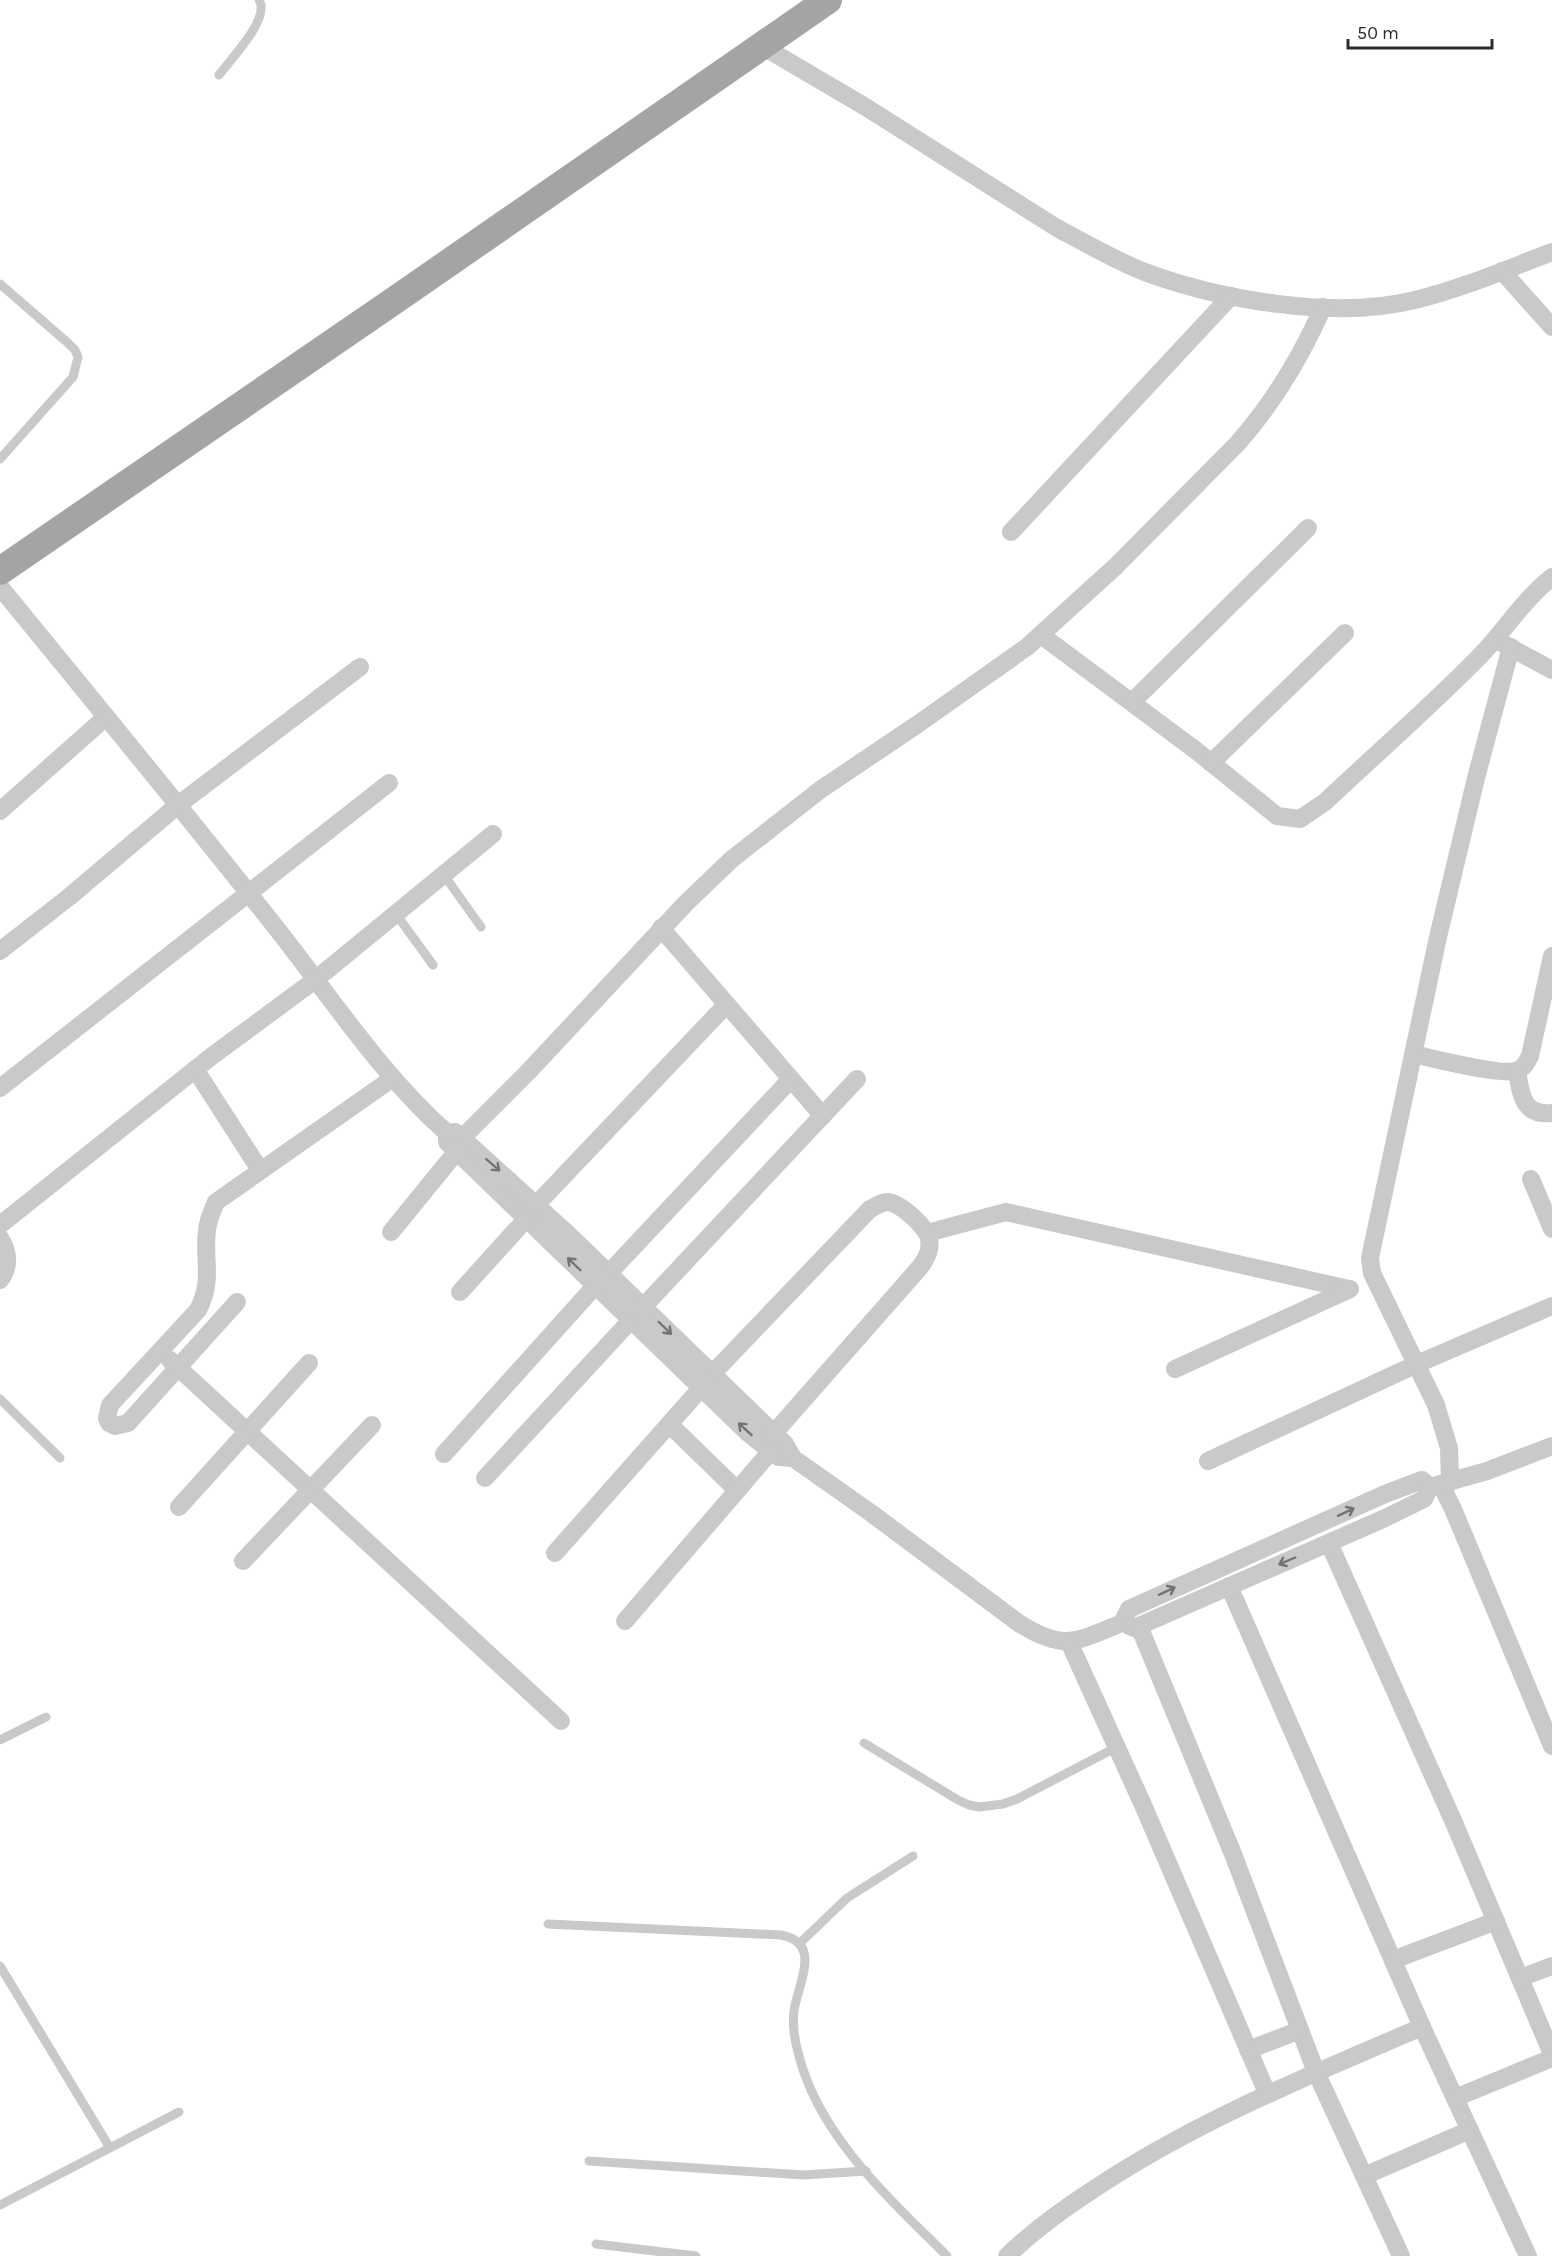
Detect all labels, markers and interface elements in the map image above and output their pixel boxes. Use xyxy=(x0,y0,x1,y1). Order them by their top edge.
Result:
scale bar xyxy=(1348,12,1492,50)
text: 50 m xyxy=(1357,22,1399,44)
one-way arrow xyxy=(485,1158,500,1172)
one-way arrow xyxy=(567,1257,582,1271)
one-way arrow xyxy=(657,1321,672,1335)
one-way arrow xyxy=(737,1422,752,1436)
one-way arrow xyxy=(1336,1506,1354,1518)
one-way arrow xyxy=(1279,1556,1297,1567)
one-way arrow xyxy=(1158,1584,1176,1596)

